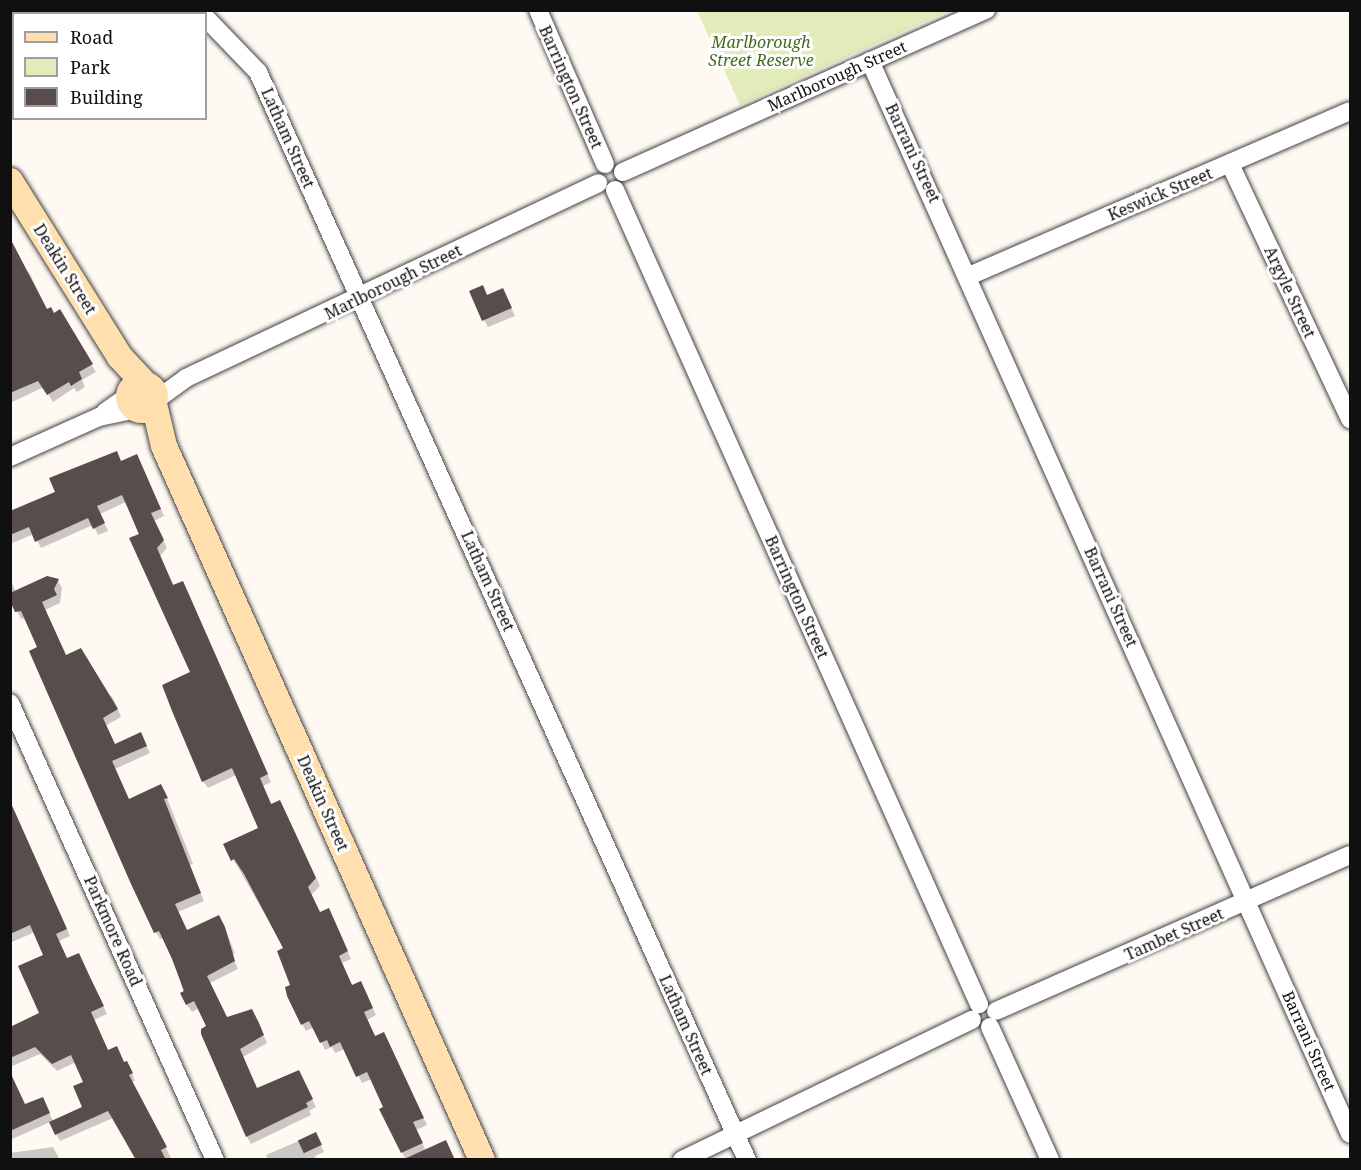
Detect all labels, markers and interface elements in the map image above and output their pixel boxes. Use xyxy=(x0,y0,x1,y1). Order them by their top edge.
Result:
legend xyxy=(12,12,207,120)
street label: Barrington Street xyxy=(535,23,607,151)
text: Road xyxy=(70,25,113,49)
park label: Marlborough Street Reserve xyxy=(708,32,814,70)
street label: Marlborough Street xyxy=(765,37,909,115)
text: Park xyxy=(70,55,110,79)
text: Building xyxy=(70,85,143,109)
street label: Latham Street xyxy=(257,85,319,191)
street label: Barrani Street xyxy=(882,100,944,206)
street label: Keswick Street xyxy=(1105,163,1215,225)
street label: Deakin Street xyxy=(30,220,100,318)
street label: Marlborough Street xyxy=(321,240,465,324)
street label: Argyle Street xyxy=(1260,243,1320,341)
street label: Latham Street xyxy=(457,528,519,634)
street label: Barrington Street xyxy=(761,533,833,661)
street label: Barrani Street xyxy=(1080,544,1142,650)
street label: Deakin Street xyxy=(293,752,353,854)
street label: Parkmore Road xyxy=(80,873,146,989)
street label: Tambet Street xyxy=(1122,904,1226,964)
street label: Latham Street xyxy=(655,972,717,1078)
street label: Barrani Street xyxy=(1278,988,1340,1094)

